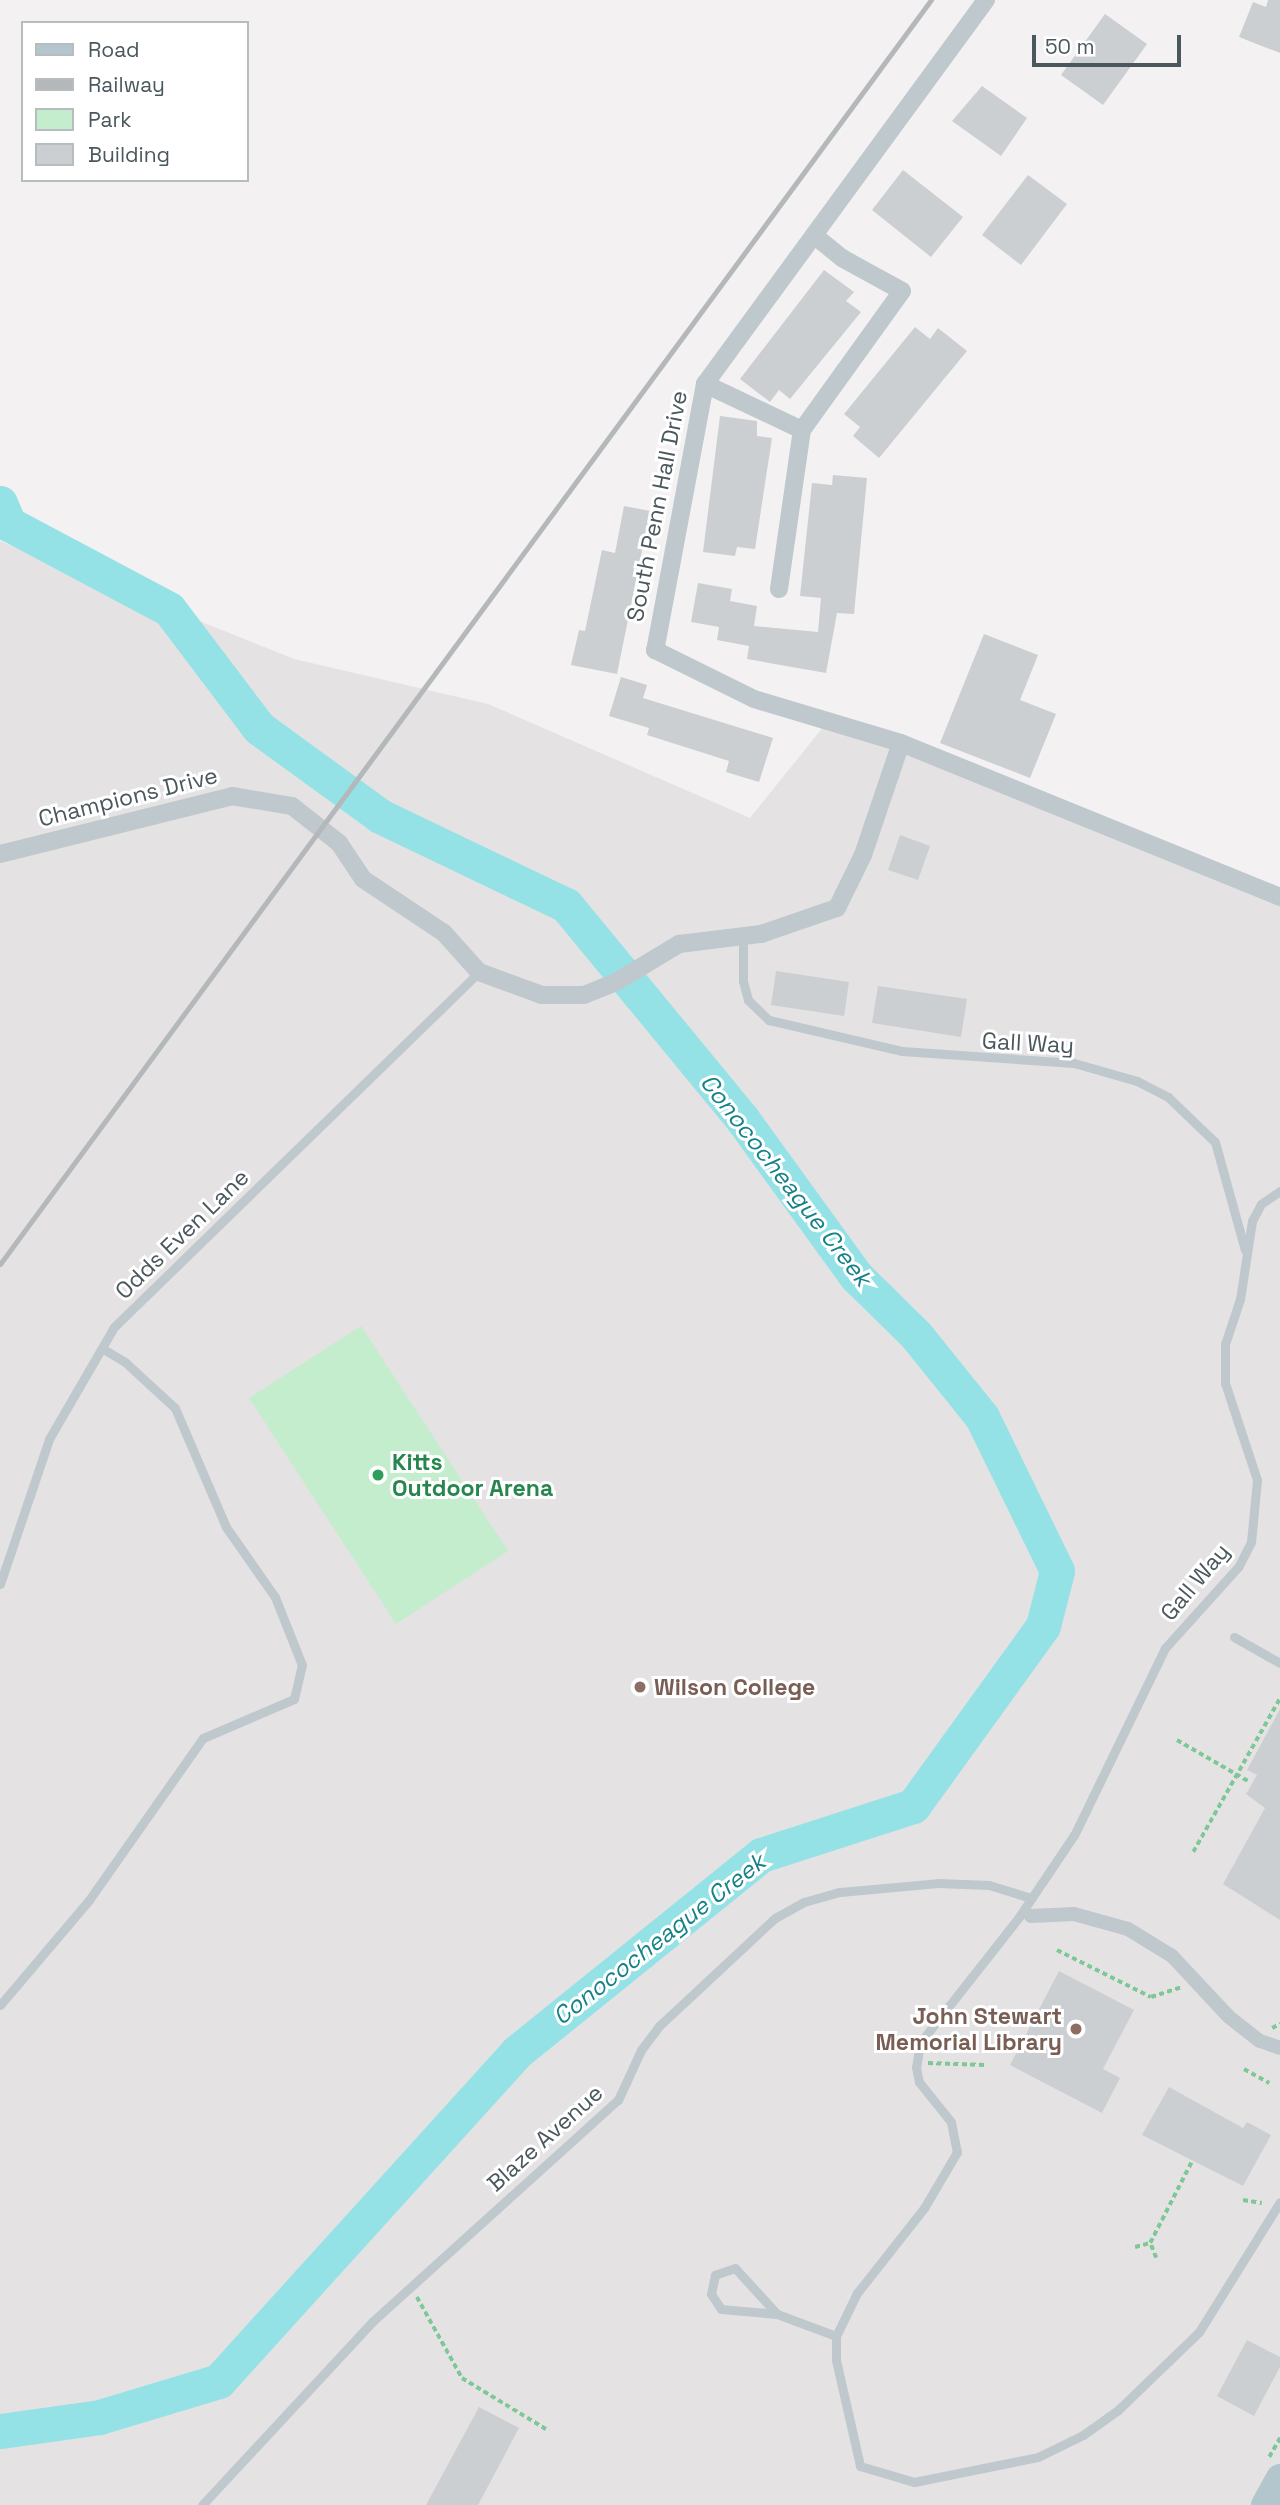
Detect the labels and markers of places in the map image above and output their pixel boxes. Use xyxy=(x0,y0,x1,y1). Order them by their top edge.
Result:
place label: Kitts Outdoor Arena xyxy=(392,1448,554,1502)
marker: Kitts Outdoor Arena xyxy=(370,1467,386,1483)
place label: Wilson College xyxy=(654,1673,815,1701)
marker: Wilson College xyxy=(632,1679,648,1695)
place label: John Stewart Memorial Library xyxy=(876,2002,1062,2056)
marker: John Stewart Memorial Library xyxy=(1068,2021,1084,2037)

